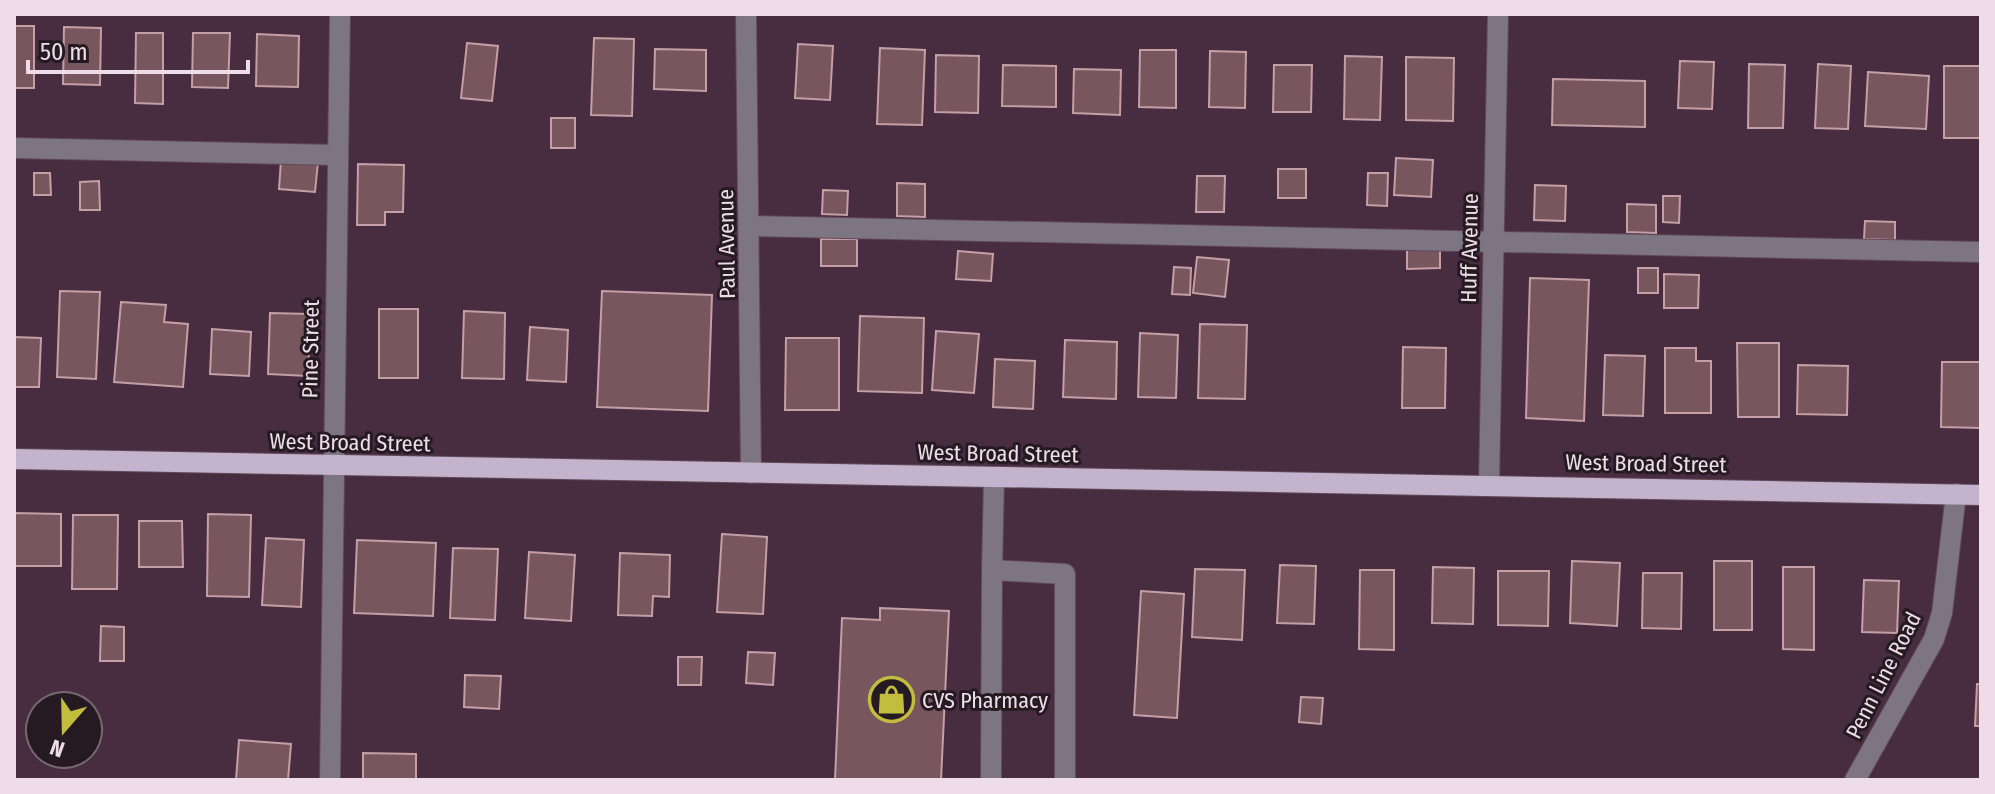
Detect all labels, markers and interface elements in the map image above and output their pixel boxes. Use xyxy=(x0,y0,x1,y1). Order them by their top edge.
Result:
scale bar xyxy=(28,24,248,74)
text: 50 m xyxy=(40,38,88,66)
street label: Paul Avenue xyxy=(712,189,741,299)
street label: Huff Avenue xyxy=(1455,193,1484,303)
street label: Pine Street xyxy=(296,299,325,399)
street label: West Broad Street xyxy=(269,428,432,457)
street label: West Broad Street xyxy=(917,439,1080,468)
street label: West Broad Street xyxy=(1565,449,1728,478)
street label: Penn Line Road xyxy=(1840,607,1927,743)
shop icon: CVS Pharmacy xyxy=(867,676,915,724)
place label: CVS Pharmacy xyxy=(922,687,1048,714)
north arrow xyxy=(24,690,104,770)
text: N xyxy=(47,733,68,763)

